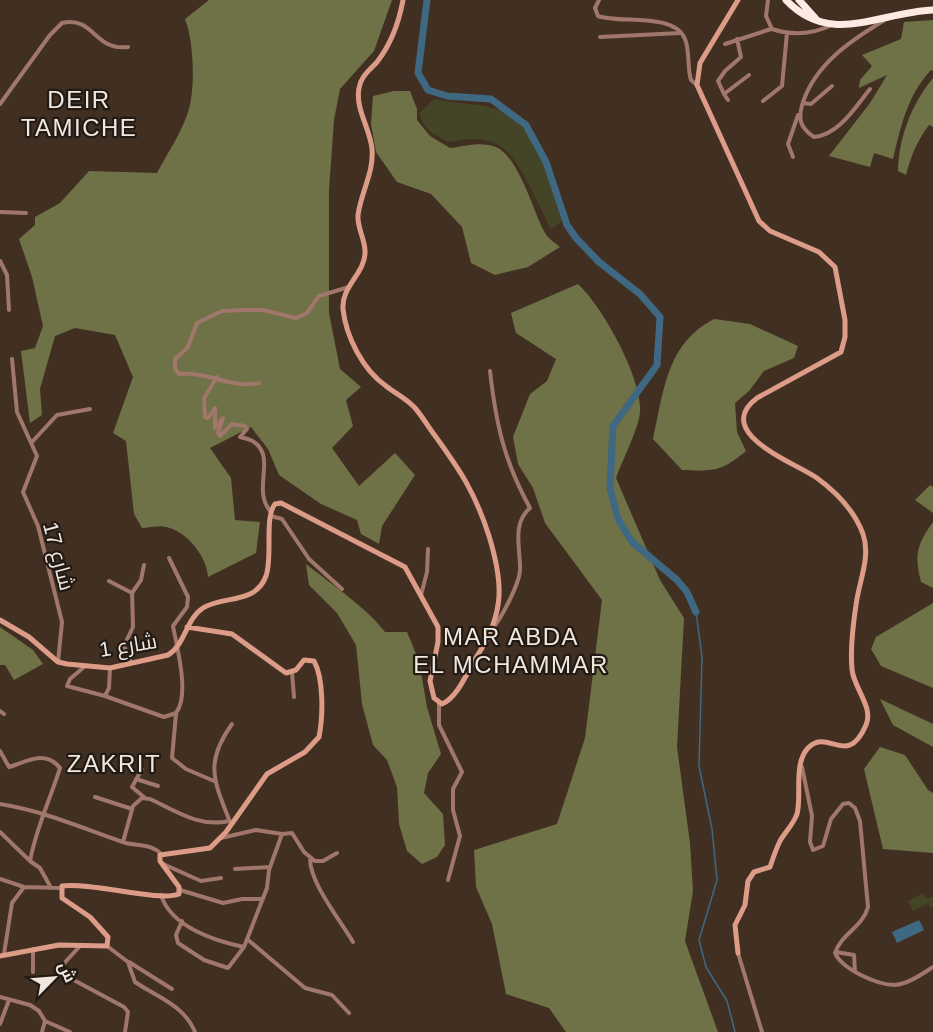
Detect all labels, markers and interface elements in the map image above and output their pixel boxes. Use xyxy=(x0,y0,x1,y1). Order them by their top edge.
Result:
district label: DEIR TAMICHE xyxy=(21,86,137,141)
street label: شارع 17 xyxy=(36,519,79,593)
district label: MAR ABDA EL MCHAMMAR xyxy=(413,623,609,678)
street label: شارع 1 xyxy=(97,629,159,664)
district label: ZAKRIT xyxy=(67,750,161,777)
north arrow xyxy=(24,948,84,1008)
text: ش xyxy=(54,959,79,985)

